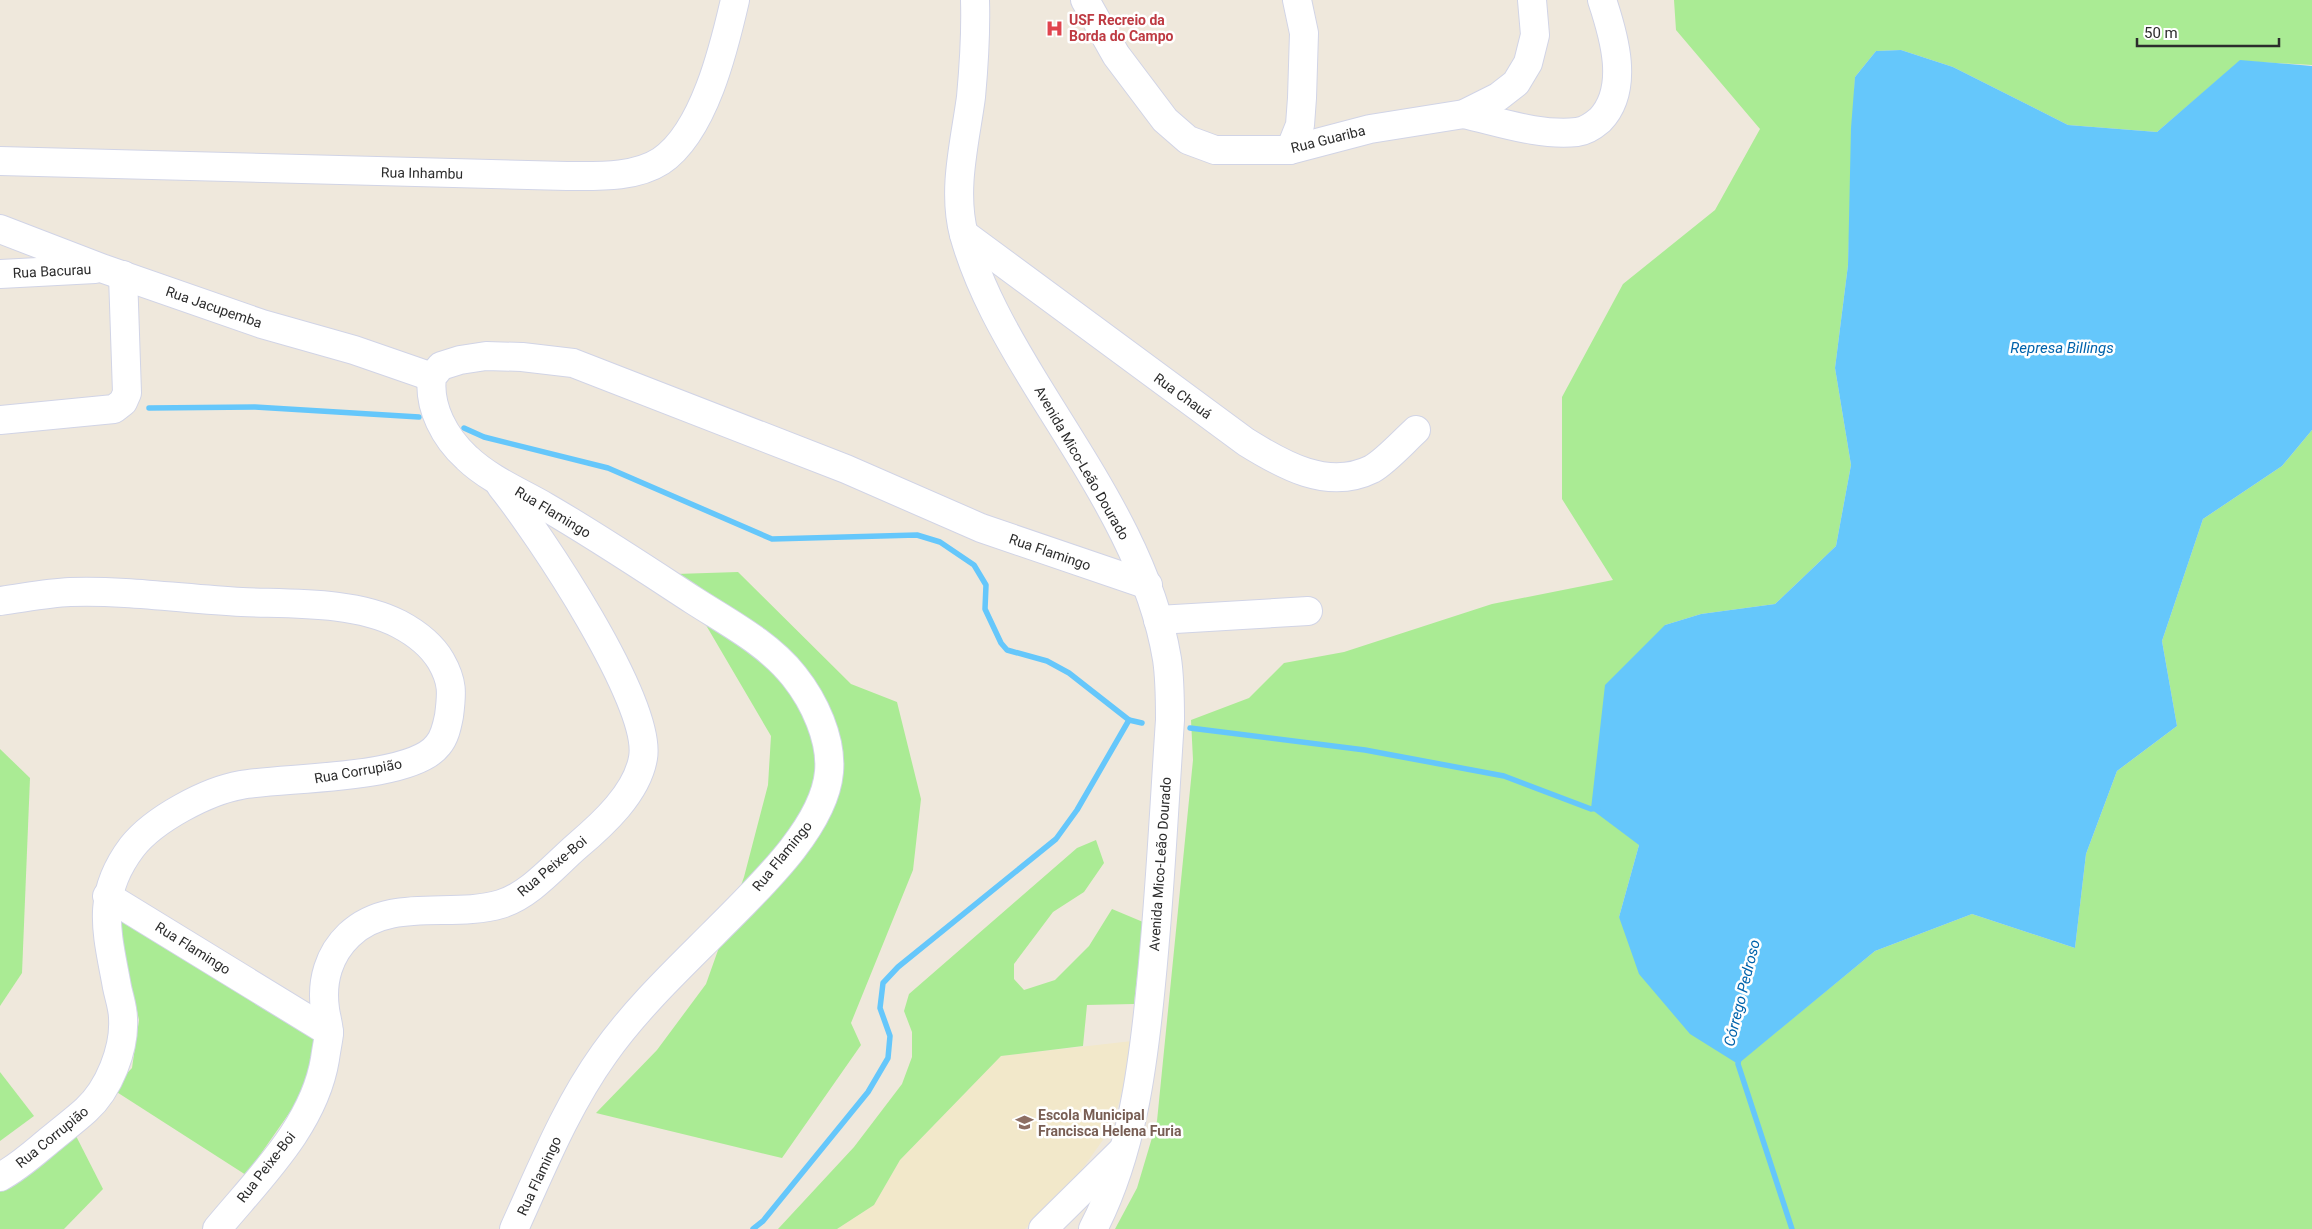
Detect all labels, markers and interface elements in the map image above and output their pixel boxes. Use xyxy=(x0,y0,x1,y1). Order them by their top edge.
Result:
place label: USF Recreio da Borda do Campo xyxy=(1069,12,1174,44)
scale bar xyxy=(2137,15,2280,47)
hospital icon: USF Recreio da Borda do Campo xyxy=(1045,18,1065,38)
text: 50 m xyxy=(2144,24,2178,42)
street label: Rua Guariba xyxy=(1289,122,1367,156)
street label: Rua Inhambu xyxy=(381,164,463,182)
street label: Rua Bacurau xyxy=(12,261,92,281)
street label: Rua Jacupemba xyxy=(164,283,264,331)
water label: Represa Billings xyxy=(2010,339,2114,357)
street label: Rua Chauá xyxy=(1151,370,1215,422)
street label: Avenida Mico-Leão Dourado xyxy=(1031,383,1133,543)
street label: Rua Flamingo xyxy=(512,483,594,541)
street label: Rua Flamingo xyxy=(1007,531,1093,573)
street label: Rua Corrupião xyxy=(313,755,403,787)
street label: Avenida Mico-Leão Dourado xyxy=(1146,776,1174,952)
street label: Rua Flamingo xyxy=(749,818,815,894)
street label: Rua Peixe-Boi xyxy=(514,832,590,900)
street label: Rua Flamingo xyxy=(153,919,233,977)
water label: Córrego Pedroso xyxy=(1720,938,1764,1048)
street label: Rua Corrupião xyxy=(13,1103,91,1171)
place label: Escola Municipal Francisca Helena Furia xyxy=(1038,1107,1182,1139)
school or university icon: Escola Municipal Francisca Helena Furia xyxy=(1014,1113,1034,1133)
street label: Rua Peixe-Boi xyxy=(233,1128,299,1206)
street label: Rua Flamingo xyxy=(514,1134,564,1218)

